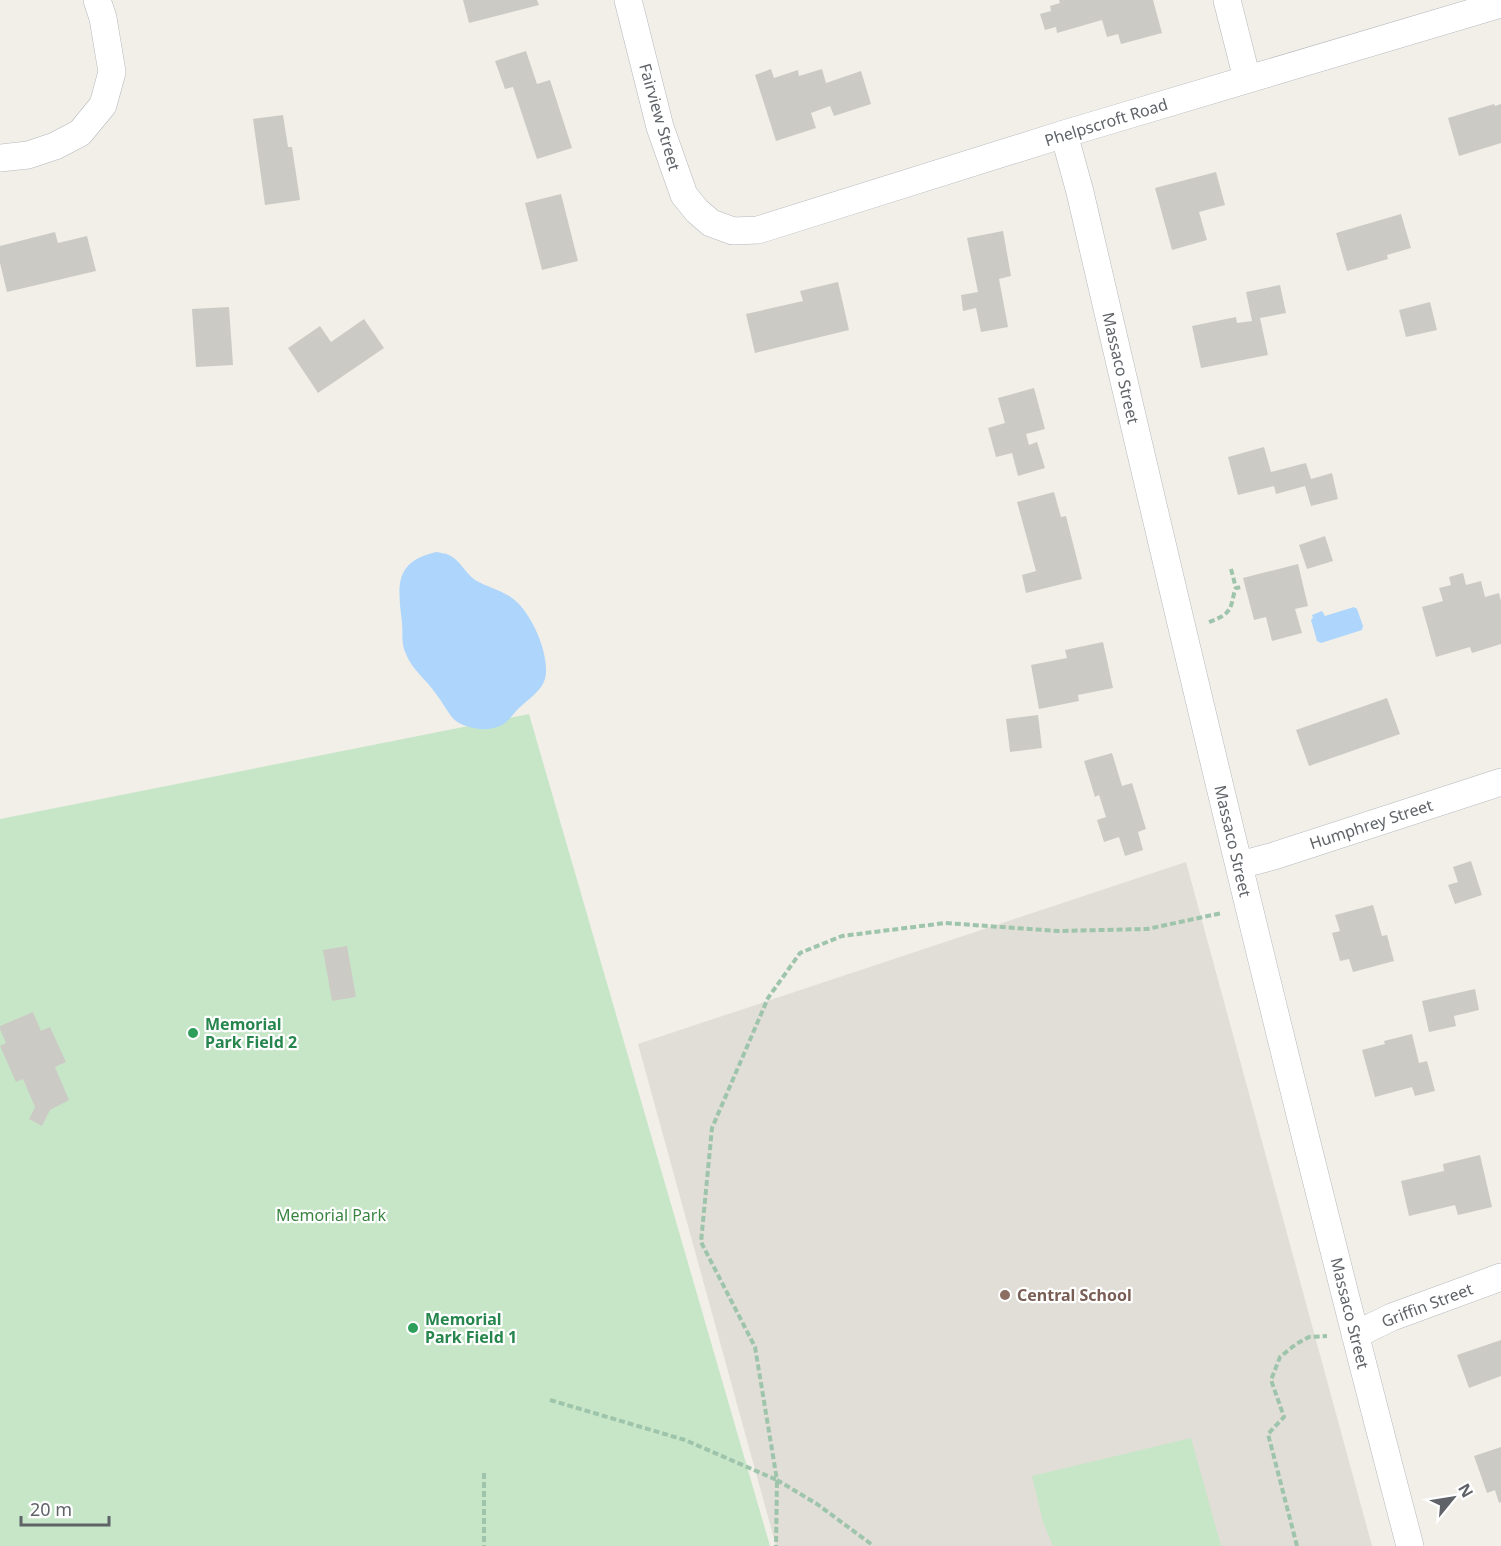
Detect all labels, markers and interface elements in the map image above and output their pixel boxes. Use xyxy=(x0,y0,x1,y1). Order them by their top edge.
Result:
street label: Fairview Street xyxy=(634,61,686,173)
street label: Phelpscroft Road xyxy=(1042,93,1170,151)
street label: Massaco Street xyxy=(1097,310,1145,426)
street label: Massaco Street xyxy=(1209,783,1257,899)
street label: Humphrey Street xyxy=(1307,794,1436,854)
place label: Memorial Park Field 2 xyxy=(205,1013,297,1053)
marker: Memorial Park Field 2 xyxy=(186,1026,200,1040)
park label: Memorial Park xyxy=(276,1204,386,1226)
street label: Massaco Street xyxy=(1326,1255,1375,1371)
street label: Griffin Street xyxy=(1378,1277,1476,1333)
place label: Central School xyxy=(1017,1284,1132,1306)
marker: Central School xyxy=(998,1288,1012,1302)
place label: Memorial Park Field 1 xyxy=(425,1308,517,1348)
marker: Memorial Park Field 1 xyxy=(406,1321,420,1335)
north arrow xyxy=(1423,1468,1483,1528)
text: N xyxy=(1453,1479,1479,1502)
scale bar xyxy=(21,1489,110,1527)
text: 20 m xyxy=(30,1497,72,1521)

